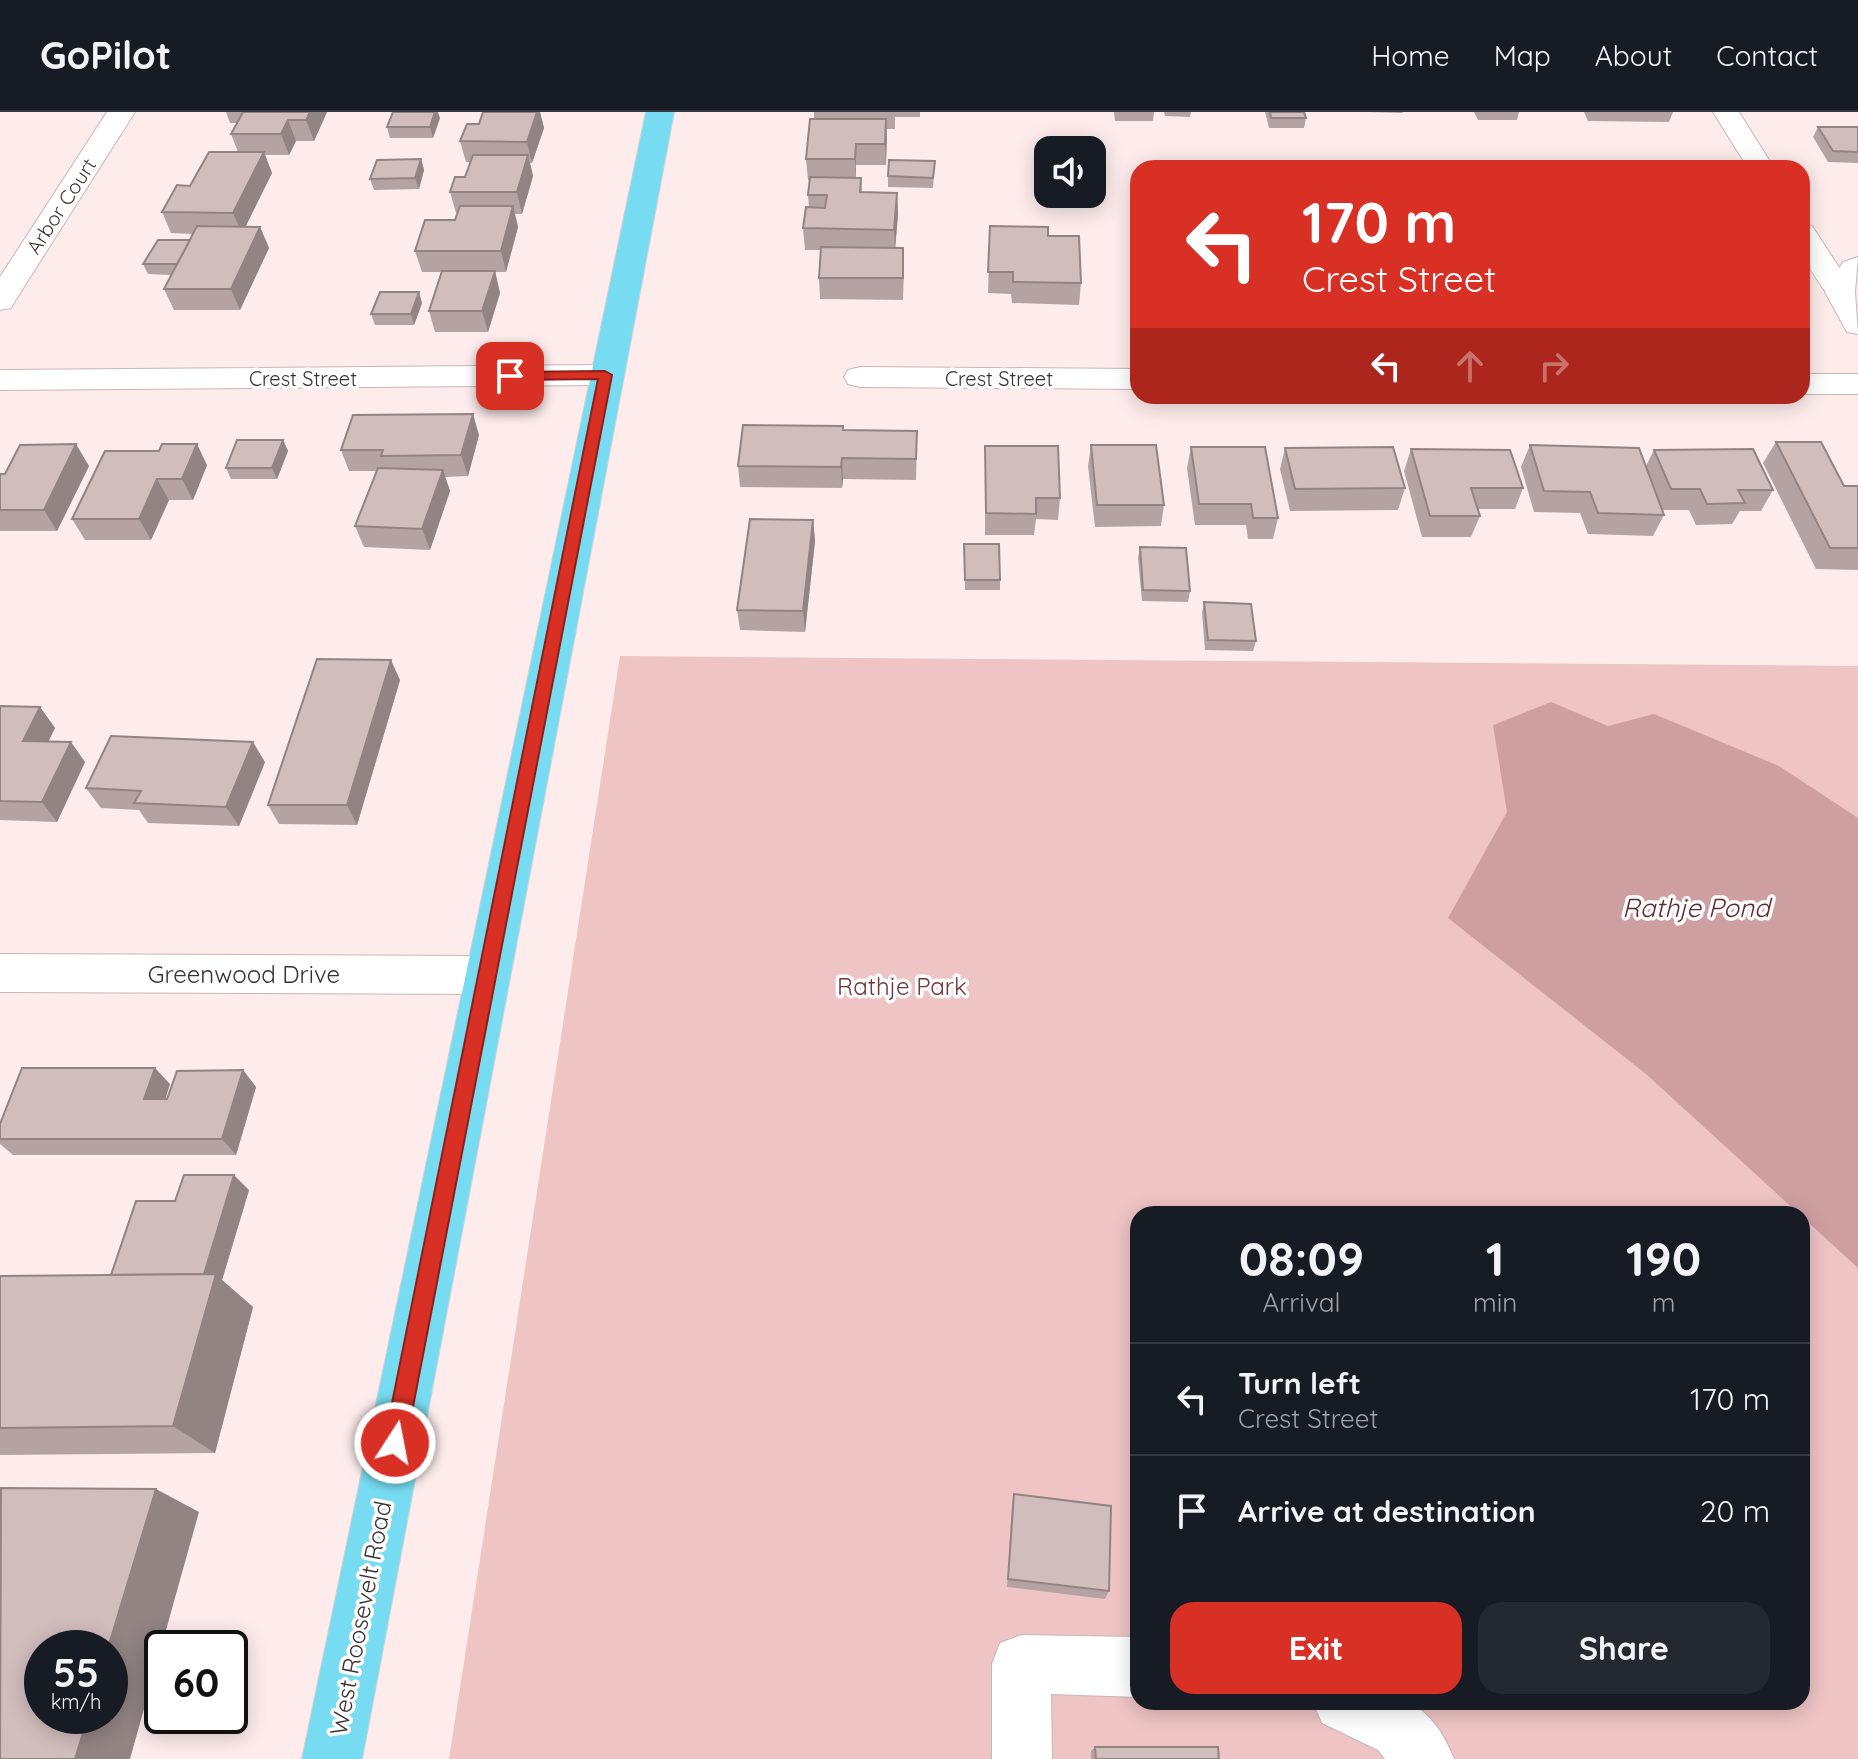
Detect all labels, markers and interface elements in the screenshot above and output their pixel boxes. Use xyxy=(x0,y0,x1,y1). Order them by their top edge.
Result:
text: GoPilot xyxy=(40,31,171,79)
text: Home xyxy=(1371,38,1450,73)
text: Map xyxy=(1494,38,1551,73)
text: About xyxy=(1595,38,1672,73)
text: Contact xyxy=(1716,38,1818,73)
map controls xyxy=(1034,136,1106,208)
button: sound xyxy=(1034,136,1106,208)
street label: Arbor Court xyxy=(21,153,101,259)
text: 170 m xyxy=(1302,187,1456,257)
icon: left xyxy=(1170,192,1274,296)
text: Crest Street xyxy=(1302,256,1496,301)
pin xyxy=(476,342,544,410)
icon: left xyxy=(1364,344,1408,388)
icon: ahead xyxy=(1448,344,1492,388)
icon: right xyxy=(1532,344,1576,388)
icon: arrive xyxy=(488,354,532,398)
street label: Crest Street xyxy=(249,366,357,391)
street label: Crest Street xyxy=(945,366,1053,391)
water label: Rathje Pond xyxy=(1622,891,1773,924)
street label: Greenwood Drive xyxy=(148,959,340,989)
park label: Rathje Park xyxy=(837,971,967,1001)
text: 08:09 xyxy=(1239,1228,1364,1288)
text: 1 xyxy=(1486,1228,1504,1288)
text: 190 xyxy=(1626,1228,1701,1288)
text: Arrival xyxy=(1263,1286,1340,1319)
text: min xyxy=(1473,1286,1517,1319)
text: m xyxy=(1652,1286,1675,1319)
text: Turn left xyxy=(1238,1364,1361,1402)
icon: left xyxy=(1170,1377,1214,1421)
text: 170 m xyxy=(1690,1380,1770,1418)
position arrow xyxy=(353,1401,437,1485)
text: Crest Street xyxy=(1238,1402,1378,1435)
icon: arrive xyxy=(1170,1489,1214,1533)
text: Arrive at destination xyxy=(1238,1492,1536,1530)
text: 20 m xyxy=(1700,1492,1770,1530)
street label: West Roosevelt Road xyxy=(323,1498,397,1738)
button: Exit xyxy=(1170,1602,1462,1694)
button: Share xyxy=(1478,1602,1770,1694)
speed limit sign: 60 xyxy=(144,1630,248,1734)
text: 55 xyxy=(53,1647,99,1697)
text: km/h xyxy=(51,1689,101,1714)

